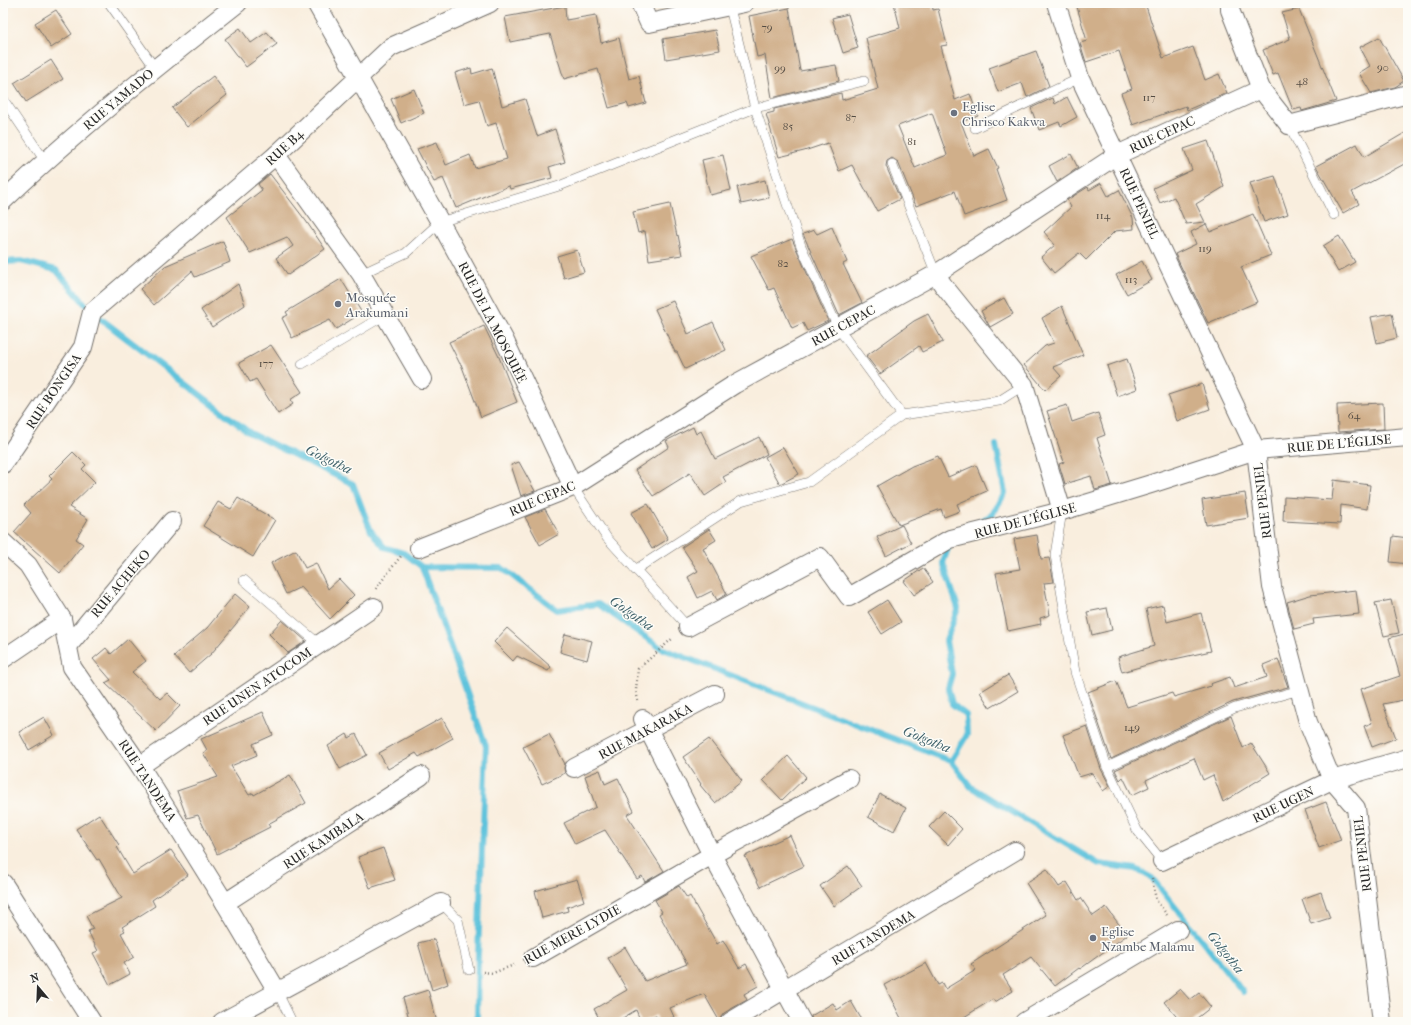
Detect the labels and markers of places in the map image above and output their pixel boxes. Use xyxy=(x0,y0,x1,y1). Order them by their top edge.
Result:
place label: Eglise Chrisco Kakwa xyxy=(962,99,1046,129)
marker: Eglise Chrisco Kakwa xyxy=(949,108,959,118)
place label: Mosquée Arakumani xyxy=(345,290,408,320)
marker: Mosquée Arakumani xyxy=(333,299,343,309)
place label: Eglise Nzambe Malamu xyxy=(1101,924,1195,954)
marker: Eglise Nzambe Malamu xyxy=(1088,933,1098,943)

